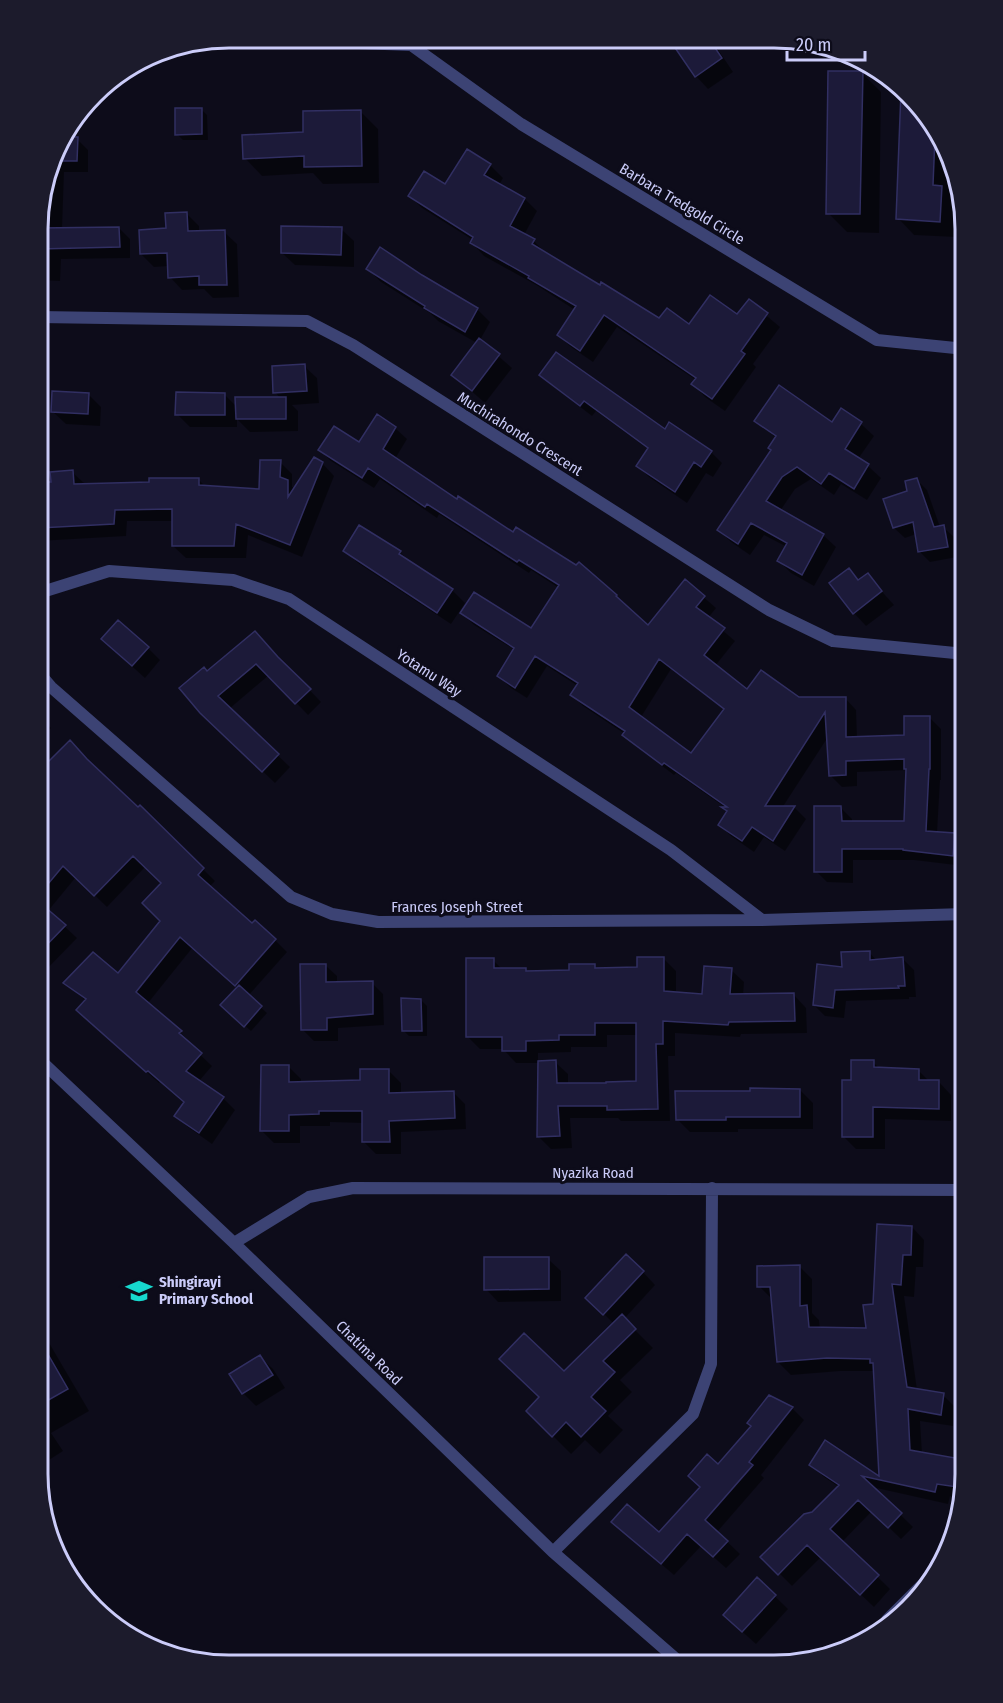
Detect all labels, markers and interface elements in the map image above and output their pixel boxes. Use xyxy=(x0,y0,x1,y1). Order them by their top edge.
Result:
scale bar xyxy=(787,24,865,62)
text: 20 m xyxy=(796,34,831,56)
street label: Barbara Tredgold Circle xyxy=(616,160,748,248)
street label: Muchirahondo Crescent xyxy=(454,388,586,480)
street label: Yotamu Way xyxy=(393,645,465,701)
street label: Frances Joseph Street xyxy=(391,898,523,916)
street label: Nyazika Road xyxy=(552,1164,634,1182)
place label: Shingirayi Primary School xyxy=(159,1273,254,1308)
school or university icon: Shingirayi Primary School xyxy=(124,1276,154,1306)
street label: Chatima Road xyxy=(332,1317,406,1389)

